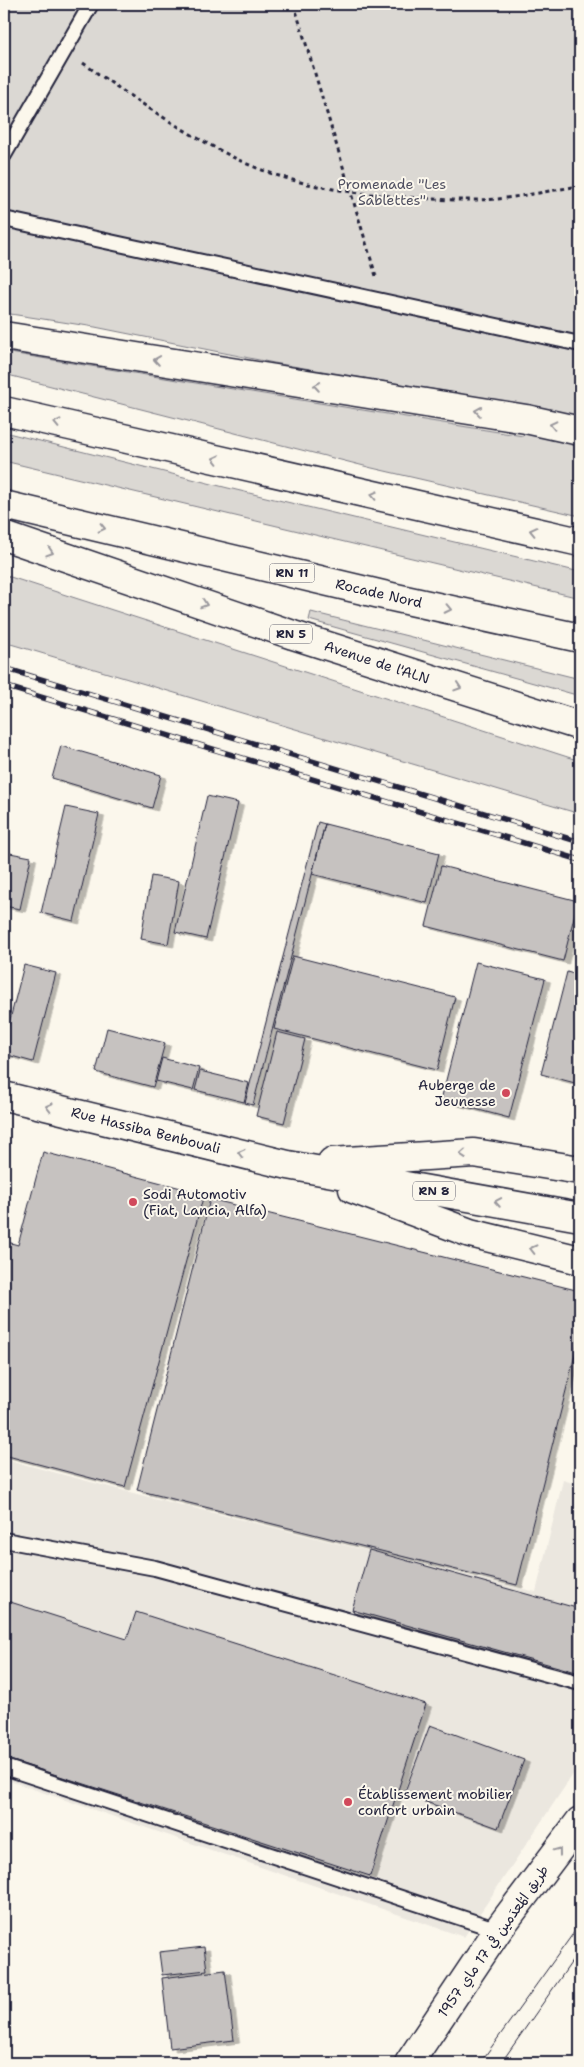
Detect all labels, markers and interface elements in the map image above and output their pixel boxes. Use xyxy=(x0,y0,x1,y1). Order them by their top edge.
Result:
park label: Promenade "Les Sablettes" xyxy=(338,175,446,209)
one-way arrow xyxy=(153,355,161,366)
one-way arrow xyxy=(313,381,322,391)
one-way arrow xyxy=(474,407,482,417)
one-way arrow xyxy=(53,418,62,429)
one-way arrow xyxy=(549,420,558,431)
one-way arrow xyxy=(211,454,220,465)
one-way arrow xyxy=(370,490,379,501)
one-way arrow xyxy=(98,522,107,533)
one-way arrow xyxy=(528,526,537,537)
one-way arrow xyxy=(45,546,54,556)
road number: RN 11 xyxy=(270,564,314,582)
street label: Rocade Nord xyxy=(334,574,424,612)
one-way arrow xyxy=(199,599,207,609)
one-way arrow xyxy=(444,603,452,614)
road number: RN 5 xyxy=(270,624,312,644)
street label: Avenue de l'ALN xyxy=(322,636,432,688)
one-way arrow xyxy=(453,682,462,692)
place label: Auberge de Jeunesse xyxy=(418,1076,496,1110)
marker: Auberge de Jeunesse xyxy=(500,1087,512,1099)
one-way arrow xyxy=(45,1102,54,1113)
street label: Rue Hassiba Benbouali xyxy=(69,1103,223,1157)
one-way arrow xyxy=(237,1149,245,1159)
one-way arrow xyxy=(459,1149,467,1160)
road number: RN 8 xyxy=(413,1182,455,1200)
place label: Sodi Automotiv (Fiat, Lancia, Alfa) xyxy=(143,1185,267,1219)
marker: Sodi Automotiv (Fiat, Lancia, Alfa) xyxy=(127,1196,139,1208)
one-way arrow xyxy=(493,1198,502,1208)
one-way arrow xyxy=(528,1244,537,1255)
place label: Établissement mobilier confort urbain xyxy=(358,1785,512,1819)
marker: Établissement mobilier confort urbain xyxy=(342,1796,354,1808)
one-way arrow xyxy=(552,1848,560,1857)
street label: طريق المُعدَمين في 17 ماي 1957 xyxy=(434,1861,554,2022)

